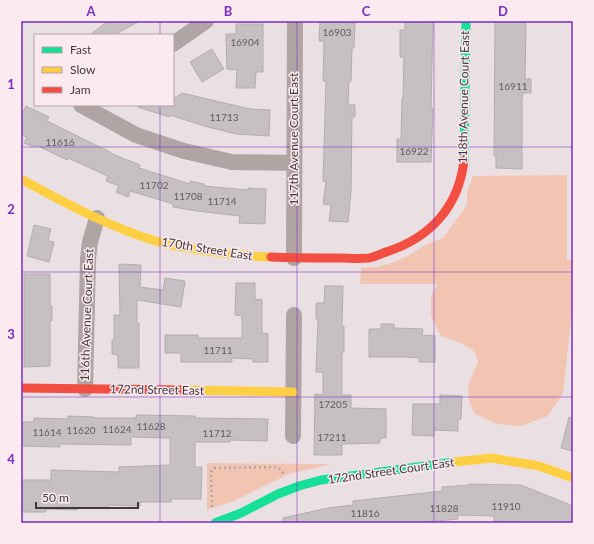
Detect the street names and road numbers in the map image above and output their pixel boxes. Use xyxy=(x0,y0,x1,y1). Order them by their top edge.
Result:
street label: 118th Avenue Court East xyxy=(455,30,472,164)
street label: 117th Avenue Court East xyxy=(286,72,301,205)
street label: 170th Street East xyxy=(160,234,254,263)
street label: 116th Avenue Court East xyxy=(77,248,96,382)
street label: 172nd Street East xyxy=(110,381,205,398)
street label: 172nd Street Court East xyxy=(327,454,456,487)

